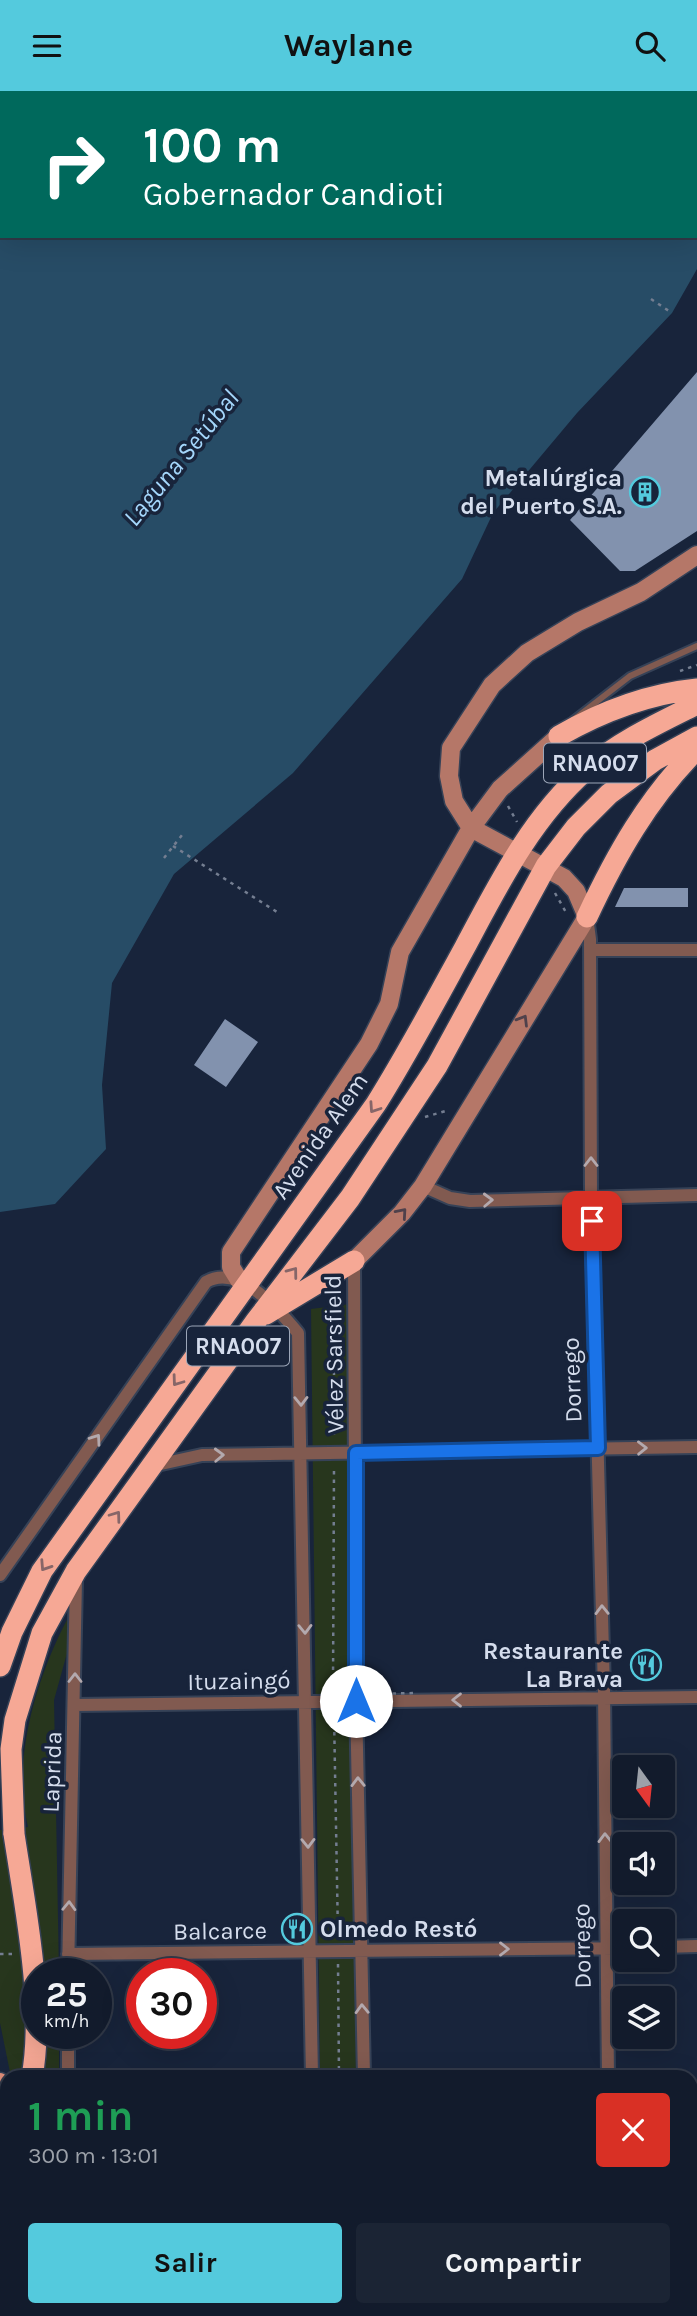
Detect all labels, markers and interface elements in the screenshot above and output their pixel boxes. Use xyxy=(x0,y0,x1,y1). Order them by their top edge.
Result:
icon: menu xyxy=(28,27,66,65)
text: Waylane xyxy=(284,27,413,64)
icon: search xyxy=(631,27,669,65)
text: 100 m xyxy=(143,117,281,174)
icon: right xyxy=(28,119,119,210)
text: Gobernador Candioti xyxy=(143,176,445,213)
water label: Laguna Setúbal xyxy=(117,383,245,533)
place label: Metalúrgica del Puerto S.A. xyxy=(460,464,622,520)
building icon: Metalúrgica del Puerto S.A. xyxy=(628,475,662,509)
road number: RNA007 xyxy=(544,743,646,783)
one-way arrow xyxy=(515,1015,528,1028)
street label: Avenida Alem xyxy=(266,1067,374,1205)
one-way arrow xyxy=(369,1100,382,1113)
one-way arrow xyxy=(583,1156,599,1167)
pin xyxy=(562,1191,622,1251)
one-way arrow xyxy=(483,1192,494,1207)
icon: arrive xyxy=(573,1202,611,1240)
one-way arrow xyxy=(394,1208,406,1221)
one-way arrow xyxy=(285,1268,298,1280)
street label: Vélez Sarsfield xyxy=(319,1274,349,1434)
road number: RNA007 xyxy=(187,1327,289,1365)
street label: Dorrego xyxy=(557,1337,587,1423)
one-way arrow xyxy=(173,1373,185,1386)
one-way arrow xyxy=(293,1396,309,1407)
one-way arrow xyxy=(88,1434,100,1447)
one-way arrow xyxy=(637,1440,648,1455)
one-way arrow xyxy=(214,1447,225,1463)
one-way arrow xyxy=(108,1511,120,1524)
one-way arrow xyxy=(41,1558,54,1571)
one-way arrow xyxy=(594,1604,610,1615)
one-way arrow xyxy=(297,1623,312,1634)
place label: Restaurante La Brava xyxy=(483,1637,623,1693)
restaurant icon: Restaurante La Brava xyxy=(629,1648,663,1682)
position arrow xyxy=(319,1664,393,1738)
street label: Ituzaingó xyxy=(187,1666,291,1696)
one-way arrow xyxy=(67,1673,83,1683)
one-way arrow xyxy=(452,1693,463,1708)
street label: Laprida xyxy=(37,1731,67,1813)
north arrow xyxy=(612,1755,676,1818)
map controls xyxy=(612,1755,675,2049)
one-way arrow xyxy=(350,1776,365,1787)
one-way arrow xyxy=(597,1832,613,1842)
button: sound xyxy=(612,1832,675,1895)
one-way arrow xyxy=(300,1838,315,1849)
one-way arrow xyxy=(61,1900,77,1911)
street label: Dorrego xyxy=(567,1903,597,1989)
button: search xyxy=(612,1909,675,1972)
restaurant icon: Olmedo Restó xyxy=(280,1912,314,1946)
place label: Olmedo Restó xyxy=(320,1915,477,1943)
street label: Balcarce xyxy=(173,1916,267,1946)
one-way arrow xyxy=(499,1941,509,1957)
speed limit sign: 30 xyxy=(126,1958,217,2049)
text: 25 xyxy=(46,1974,87,2015)
button: layers xyxy=(612,1986,675,2049)
one-way arrow xyxy=(355,2003,370,2014)
text: km/h xyxy=(44,2010,89,2032)
text: 1 min xyxy=(28,2091,133,2141)
button: close xyxy=(596,2093,670,2167)
text: 300 m · 13:01 xyxy=(28,2142,159,2169)
button: Salir xyxy=(28,2223,342,2303)
button: Compartir xyxy=(356,2223,670,2303)

